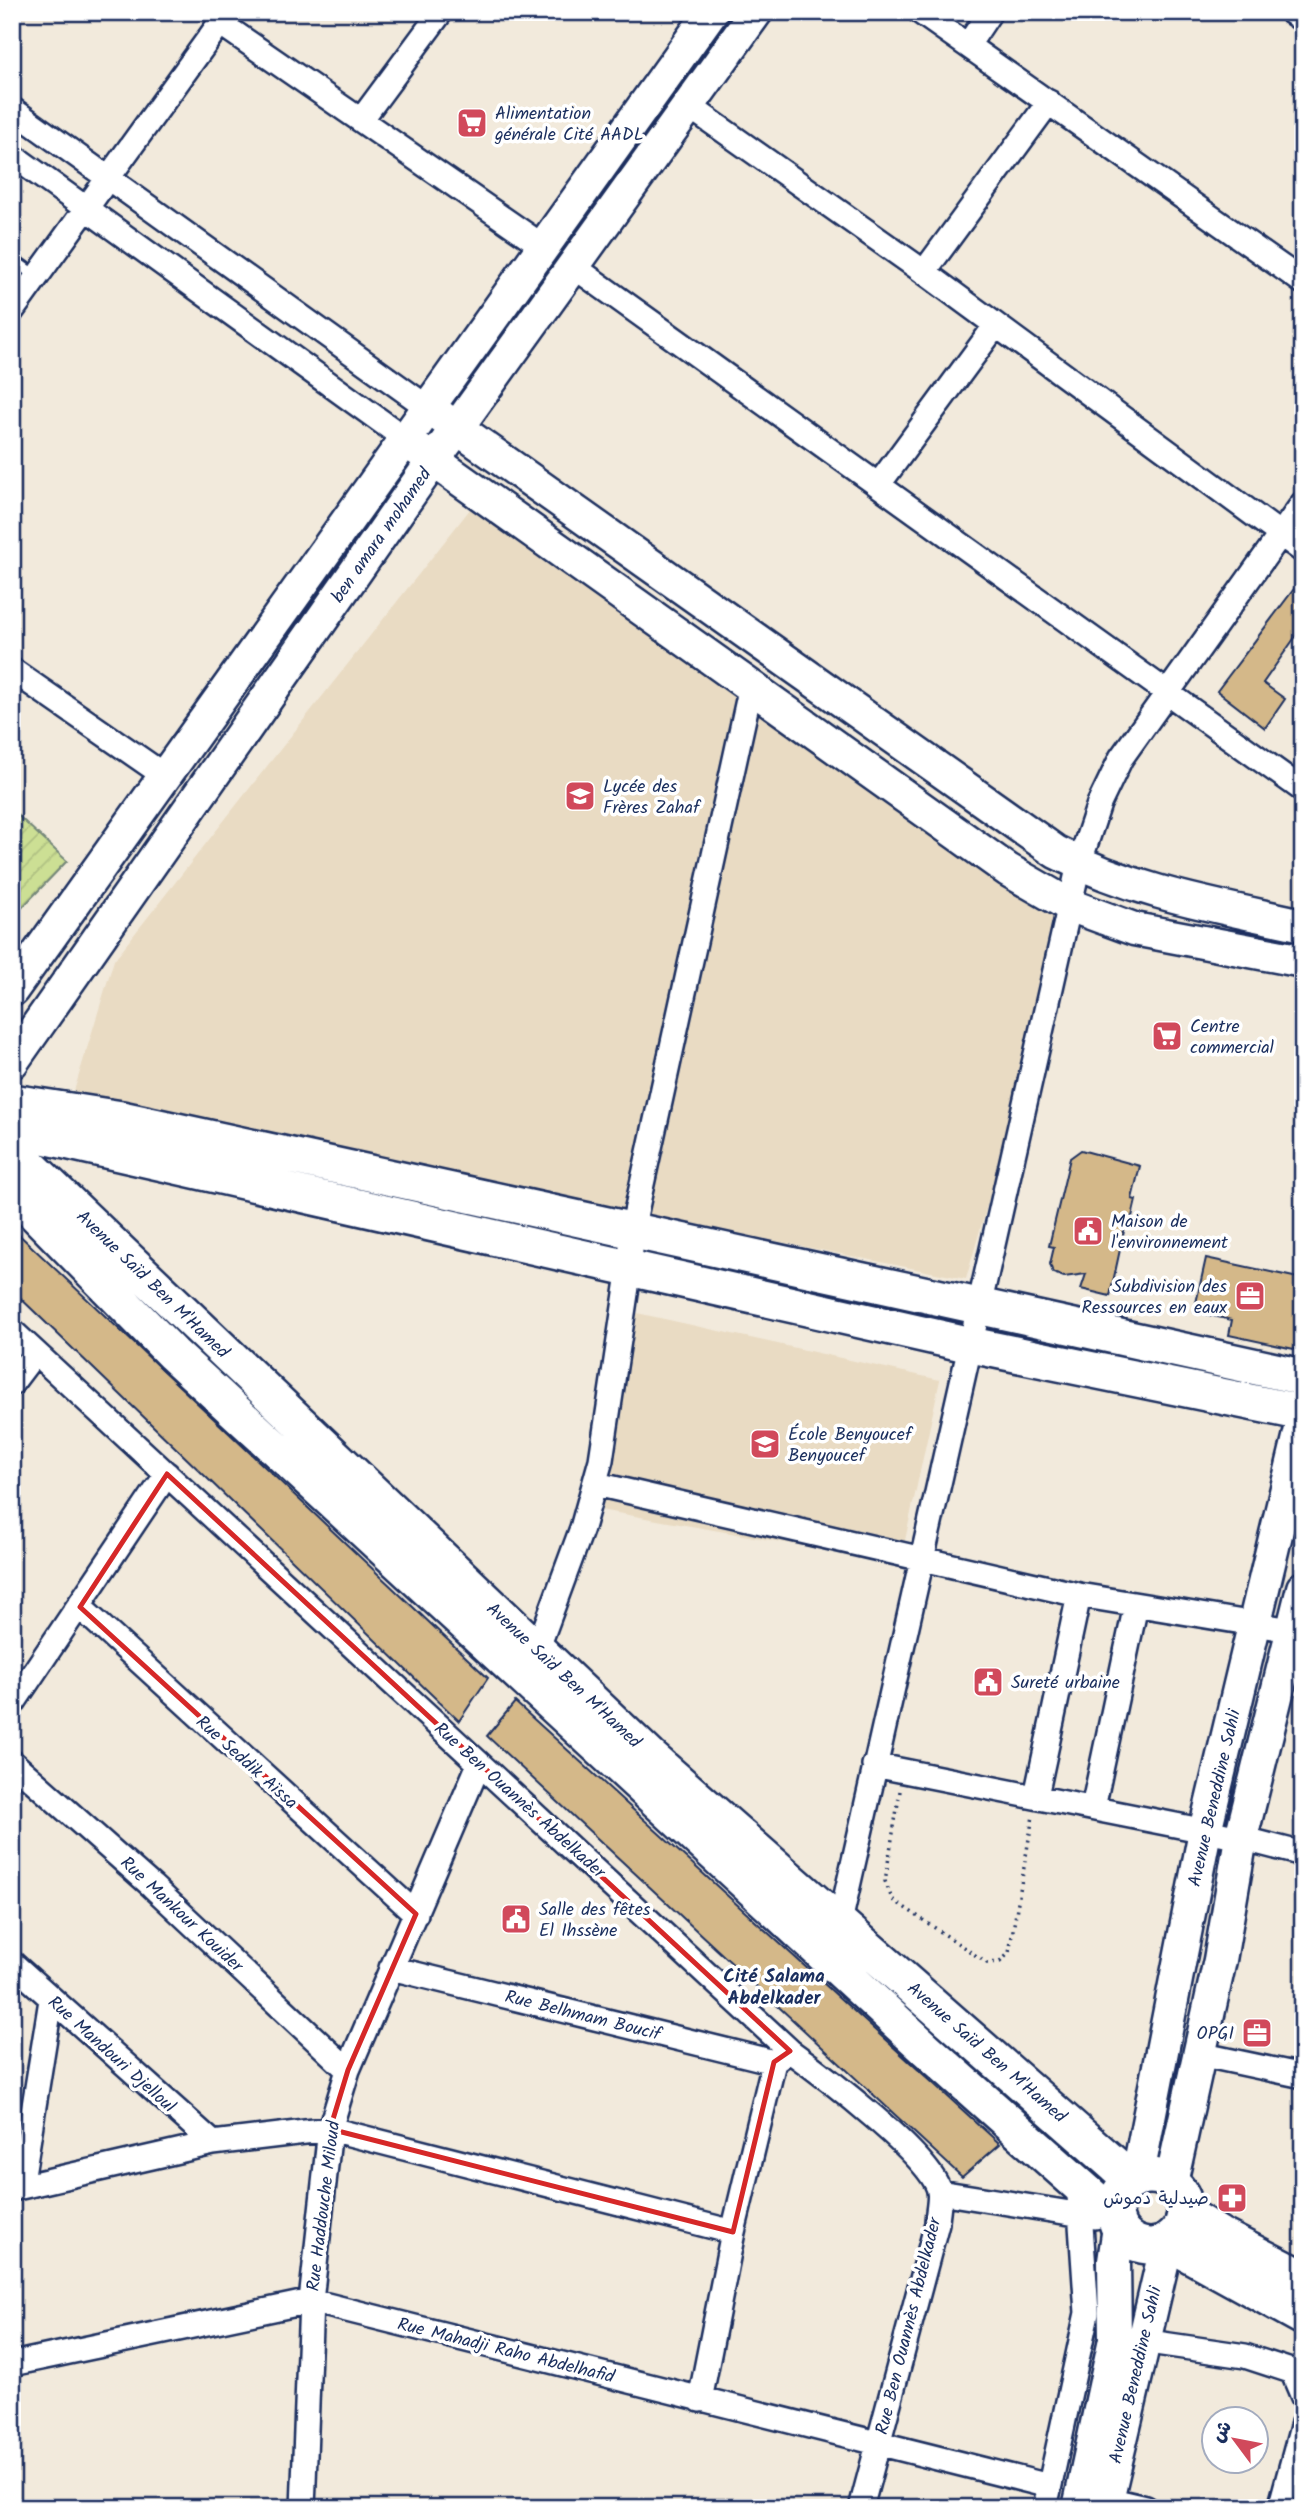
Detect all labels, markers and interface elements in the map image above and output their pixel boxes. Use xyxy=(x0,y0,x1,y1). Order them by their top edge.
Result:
place label: Alimentation générale Cité AADL xyxy=(494,100,644,150)
supermarket icon: Alimentation générale Cité AADL xyxy=(455,106,489,140)
street label: ben amara mohamed xyxy=(325,462,440,609)
place label: Lycée des Frères Zahaf xyxy=(603,773,702,823)
school or university icon: Lycée des Frères Zahaf xyxy=(563,779,597,813)
place label: Centre commercial xyxy=(1190,1013,1275,1063)
supermarket icon: Centre commercial xyxy=(1150,1019,1184,1053)
street label: Avenue Saïd Ben M'Hamed xyxy=(69,1204,236,1367)
place label: Maison de l'environnement xyxy=(1111,1208,1229,1258)
public building icon: Maison de l'environnement xyxy=(1071,1214,1105,1248)
place label: Subdivision des Ressources en eaux xyxy=(1081,1273,1227,1323)
office icon: Subdivision des Ressources en eaux xyxy=(1233,1279,1267,1313)
place label: École Benyoucef Benyoucef xyxy=(788,1421,914,1471)
school or university icon: École Benyoucef Benyoucef xyxy=(748,1427,782,1461)
street label: Avenue Saïd Ben M'Hamed xyxy=(479,1596,648,1757)
public building icon: Sureté urbaine xyxy=(971,1665,1005,1699)
place label: Sureté urbaine xyxy=(1011,1669,1120,1698)
street label: Avenue Beneddine Sahli xyxy=(1181,1706,1250,1890)
street label: Rue Seddik Aïssa xyxy=(188,1709,304,1817)
street label: Rue Ben Ouannès Abdelkader xyxy=(427,1716,612,1887)
street label: Rue Mankour Kouider xyxy=(113,1850,250,1981)
place label: Salle des fêtes El Ihssène xyxy=(539,1896,651,1946)
public building icon: Salle des fêtes El Ihssène xyxy=(499,1902,533,1936)
district label: Cité Salama Abdelkader xyxy=(723,1962,825,2014)
street label: Avenue Saïd Ben M'Hamed xyxy=(900,1975,1073,2132)
street label: Rue Belhmam Boucif xyxy=(502,1983,666,2050)
street label: Rue Mandouri Djelloul xyxy=(40,1989,182,2121)
office icon: OPGI xyxy=(1240,2016,1274,2050)
place label: OPGI xyxy=(1197,2020,1234,2049)
street label: Rue Haddouche Miloud xyxy=(300,2118,349,2293)
pharmacy icon: صيدلية دموش xyxy=(1215,2181,1249,2215)
place label: صيدلية دموش xyxy=(1103,2185,1209,2214)
street label: Rue Ben Ouannès Abdelkader xyxy=(868,2214,951,2438)
street label: Avenue Beneddine Sahli xyxy=(1102,2283,1171,2467)
street label: Rue Mahadji Raho Abdelhafid xyxy=(394,2310,618,2393)
north arrow xyxy=(1200,2404,1270,2474)
text: ش xyxy=(1204,2415,1241,2449)

